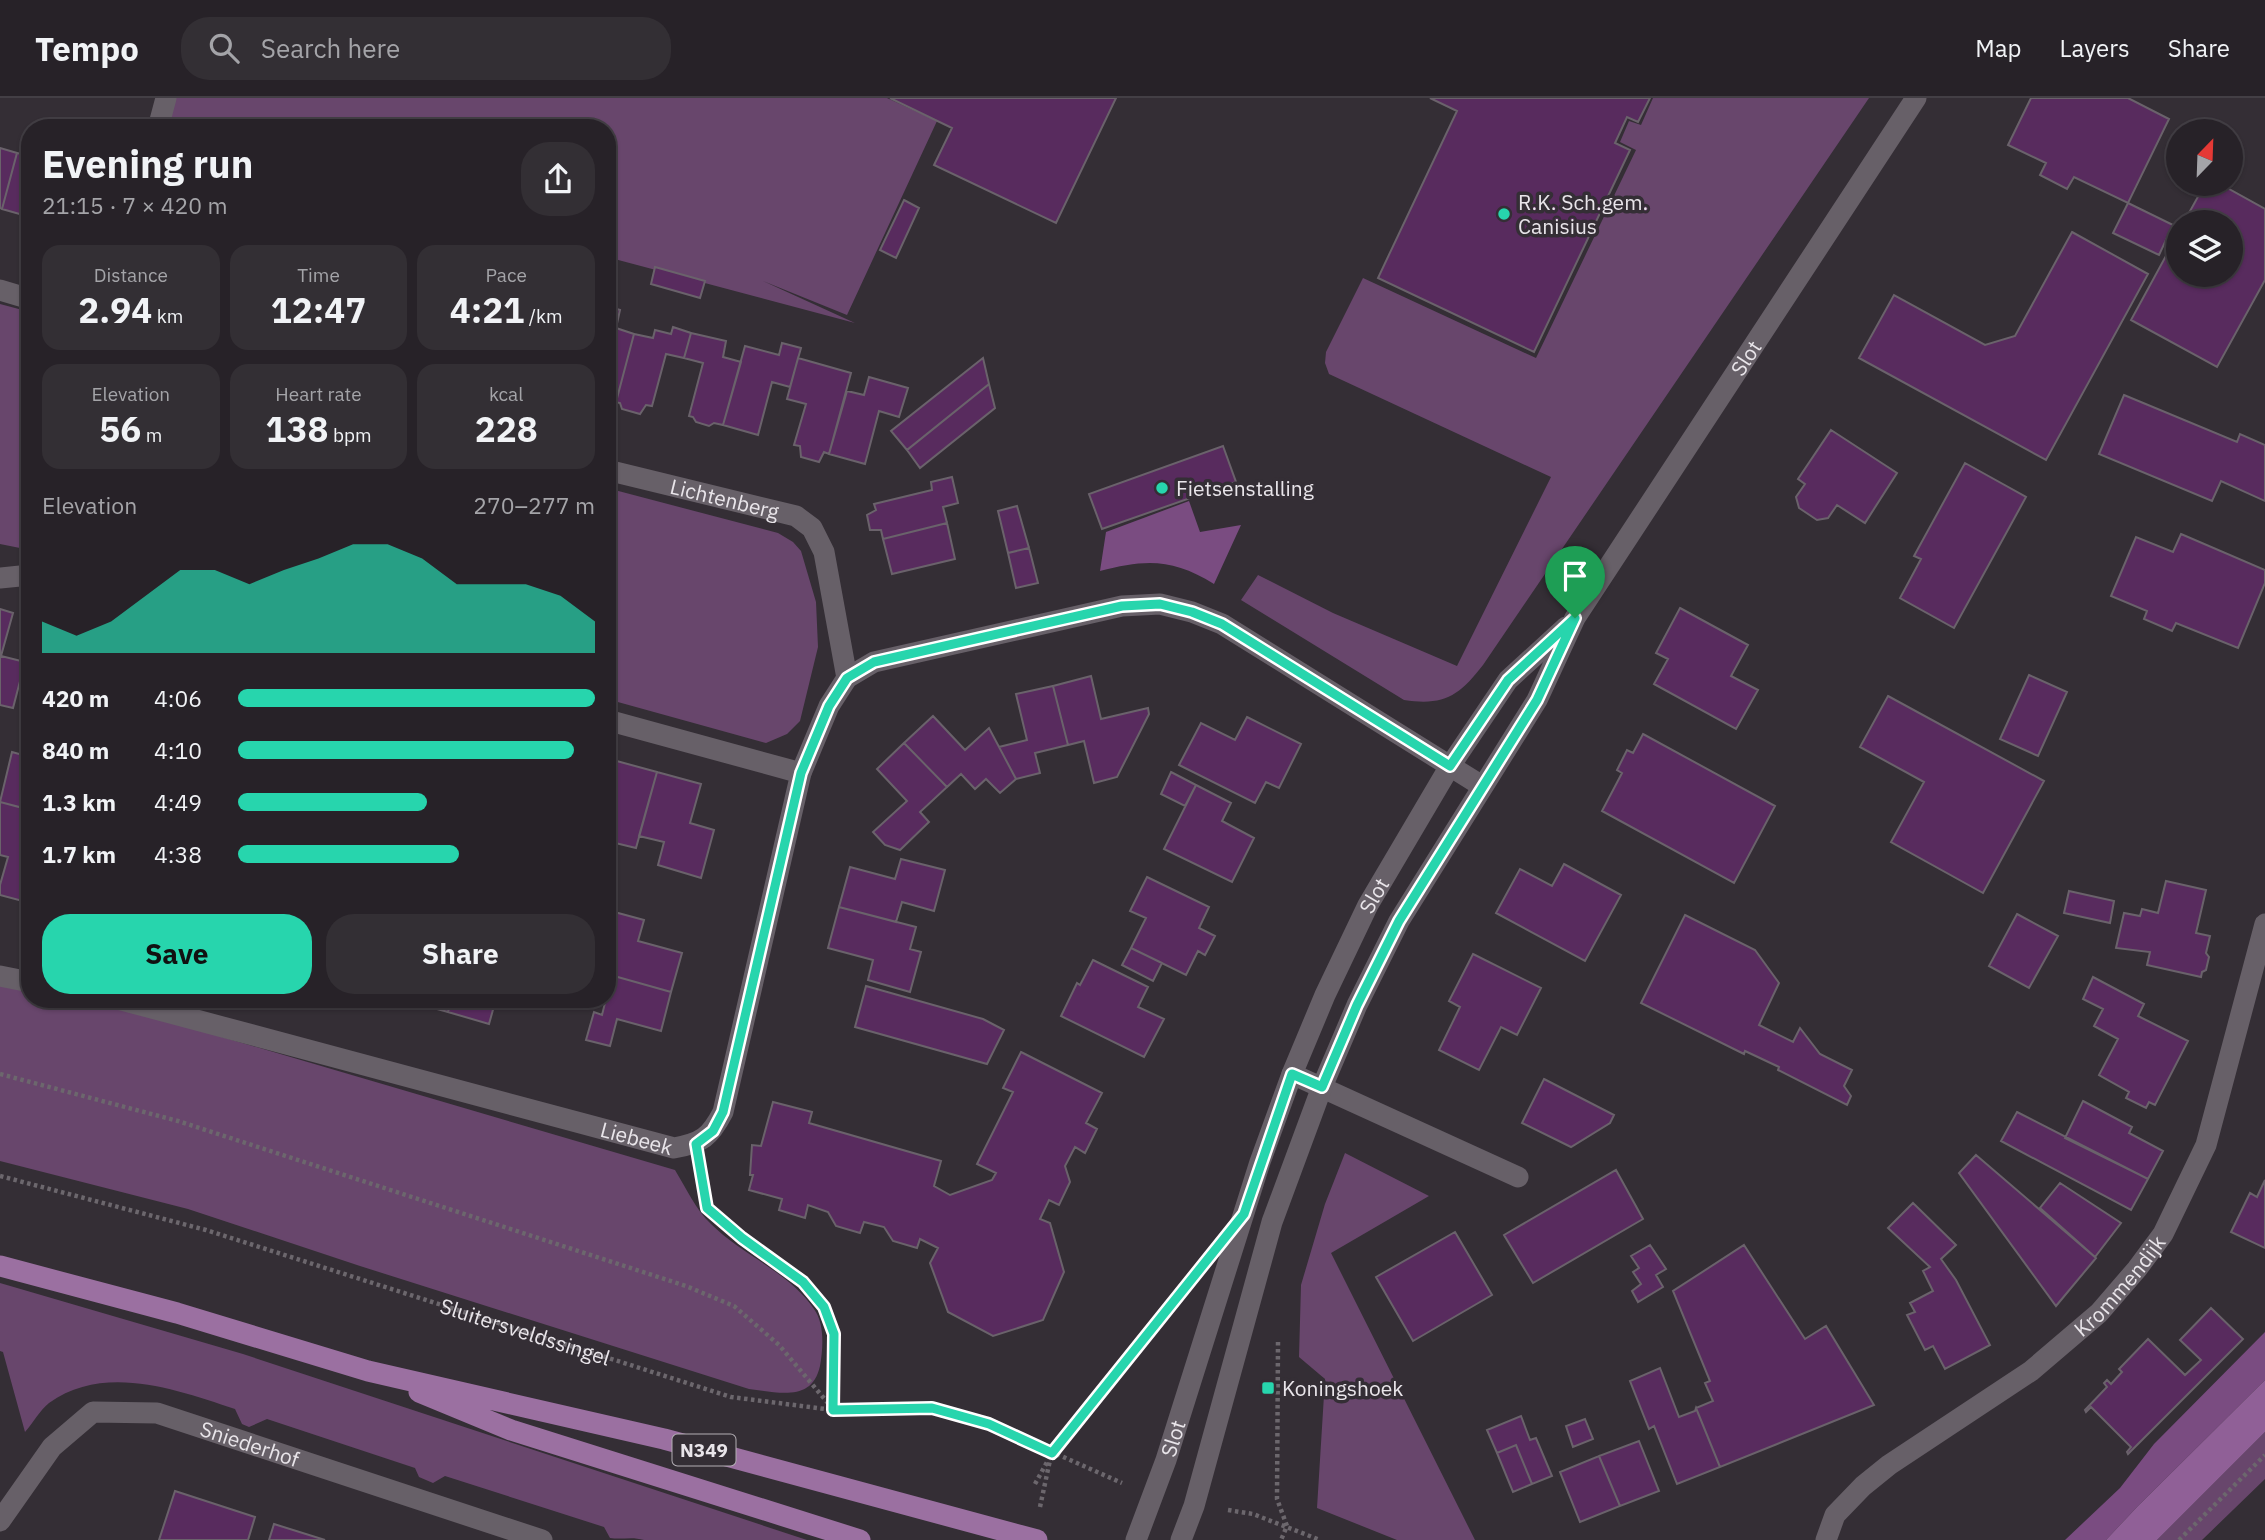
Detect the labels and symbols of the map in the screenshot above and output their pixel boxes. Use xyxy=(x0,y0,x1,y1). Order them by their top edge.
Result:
north arrow xyxy=(2166,119,2244,196)
place label: R.K. Sch.gem. Canisius xyxy=(1518,188,1648,240)
marker: R.K. Sch.gem. Canisius xyxy=(1496,206,1512,222)
street label: Slot xyxy=(1724,335,1767,381)
street label: Lichtenberg xyxy=(667,472,782,525)
place label: Fietsenstalling xyxy=(1176,474,1314,502)
marker: Fietsenstalling xyxy=(1154,480,1170,496)
pin xyxy=(1545,546,1605,618)
street label: Slot xyxy=(1352,872,1395,918)
street label: Liebeek xyxy=(598,1115,676,1161)
street label: Krommendijk xyxy=(2068,1229,2172,1343)
street label: Sluitersveldssingel xyxy=(437,1291,614,1372)
place label: Koningshoek xyxy=(1282,1374,1403,1402)
marker: Koningshoek xyxy=(1260,1380,1276,1396)
street label: Sniederhof xyxy=(197,1414,303,1473)
street label: Slot xyxy=(1154,1417,1192,1460)
road number: N349 xyxy=(672,1434,736,1466)

